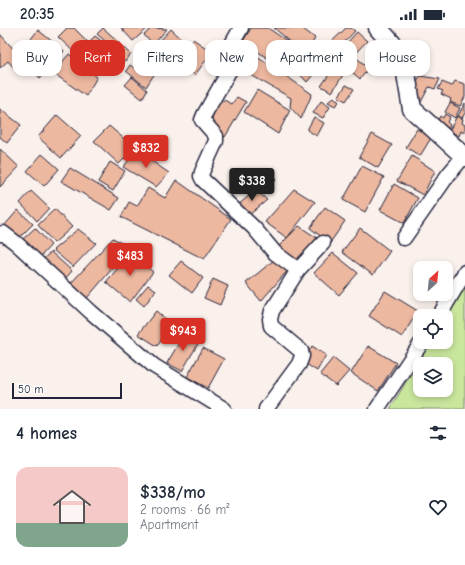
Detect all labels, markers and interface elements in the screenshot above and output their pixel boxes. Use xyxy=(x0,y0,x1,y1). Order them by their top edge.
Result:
text: 20:35 xyxy=(20,5,55,23)
chip: Buy xyxy=(12,40,62,76)
chip: Rent xyxy=(70,40,125,76)
chip: Filters xyxy=(133,40,197,76)
chip: New xyxy=(205,40,258,76)
chip: Apartment xyxy=(266,40,357,76)
chip: House xyxy=(365,40,430,76)
pin: $832 xyxy=(122,135,170,169)
text: $832 xyxy=(132,140,160,155)
pin: $338 xyxy=(228,168,276,202)
text: $338 xyxy=(238,173,266,188)
pin: $483 xyxy=(106,243,154,277)
text: $483 xyxy=(117,248,144,263)
north arrow xyxy=(413,261,453,301)
map controls xyxy=(413,261,453,397)
button: locate xyxy=(413,309,453,349)
pin: $943 xyxy=(159,318,207,352)
text: $943 xyxy=(169,323,197,338)
button: layers xyxy=(413,357,453,397)
scale bar xyxy=(12,381,122,400)
text: 50 m xyxy=(18,383,43,396)
icon: filters xyxy=(427,422,449,444)
text: 4 homes xyxy=(16,424,77,443)
icon: home xyxy=(48,483,96,531)
text: $338/mo xyxy=(140,483,205,502)
icon: heart xyxy=(427,496,449,518)
text: 2 rooms · 66 m² xyxy=(140,502,229,517)
text: Apartment xyxy=(140,517,198,532)

